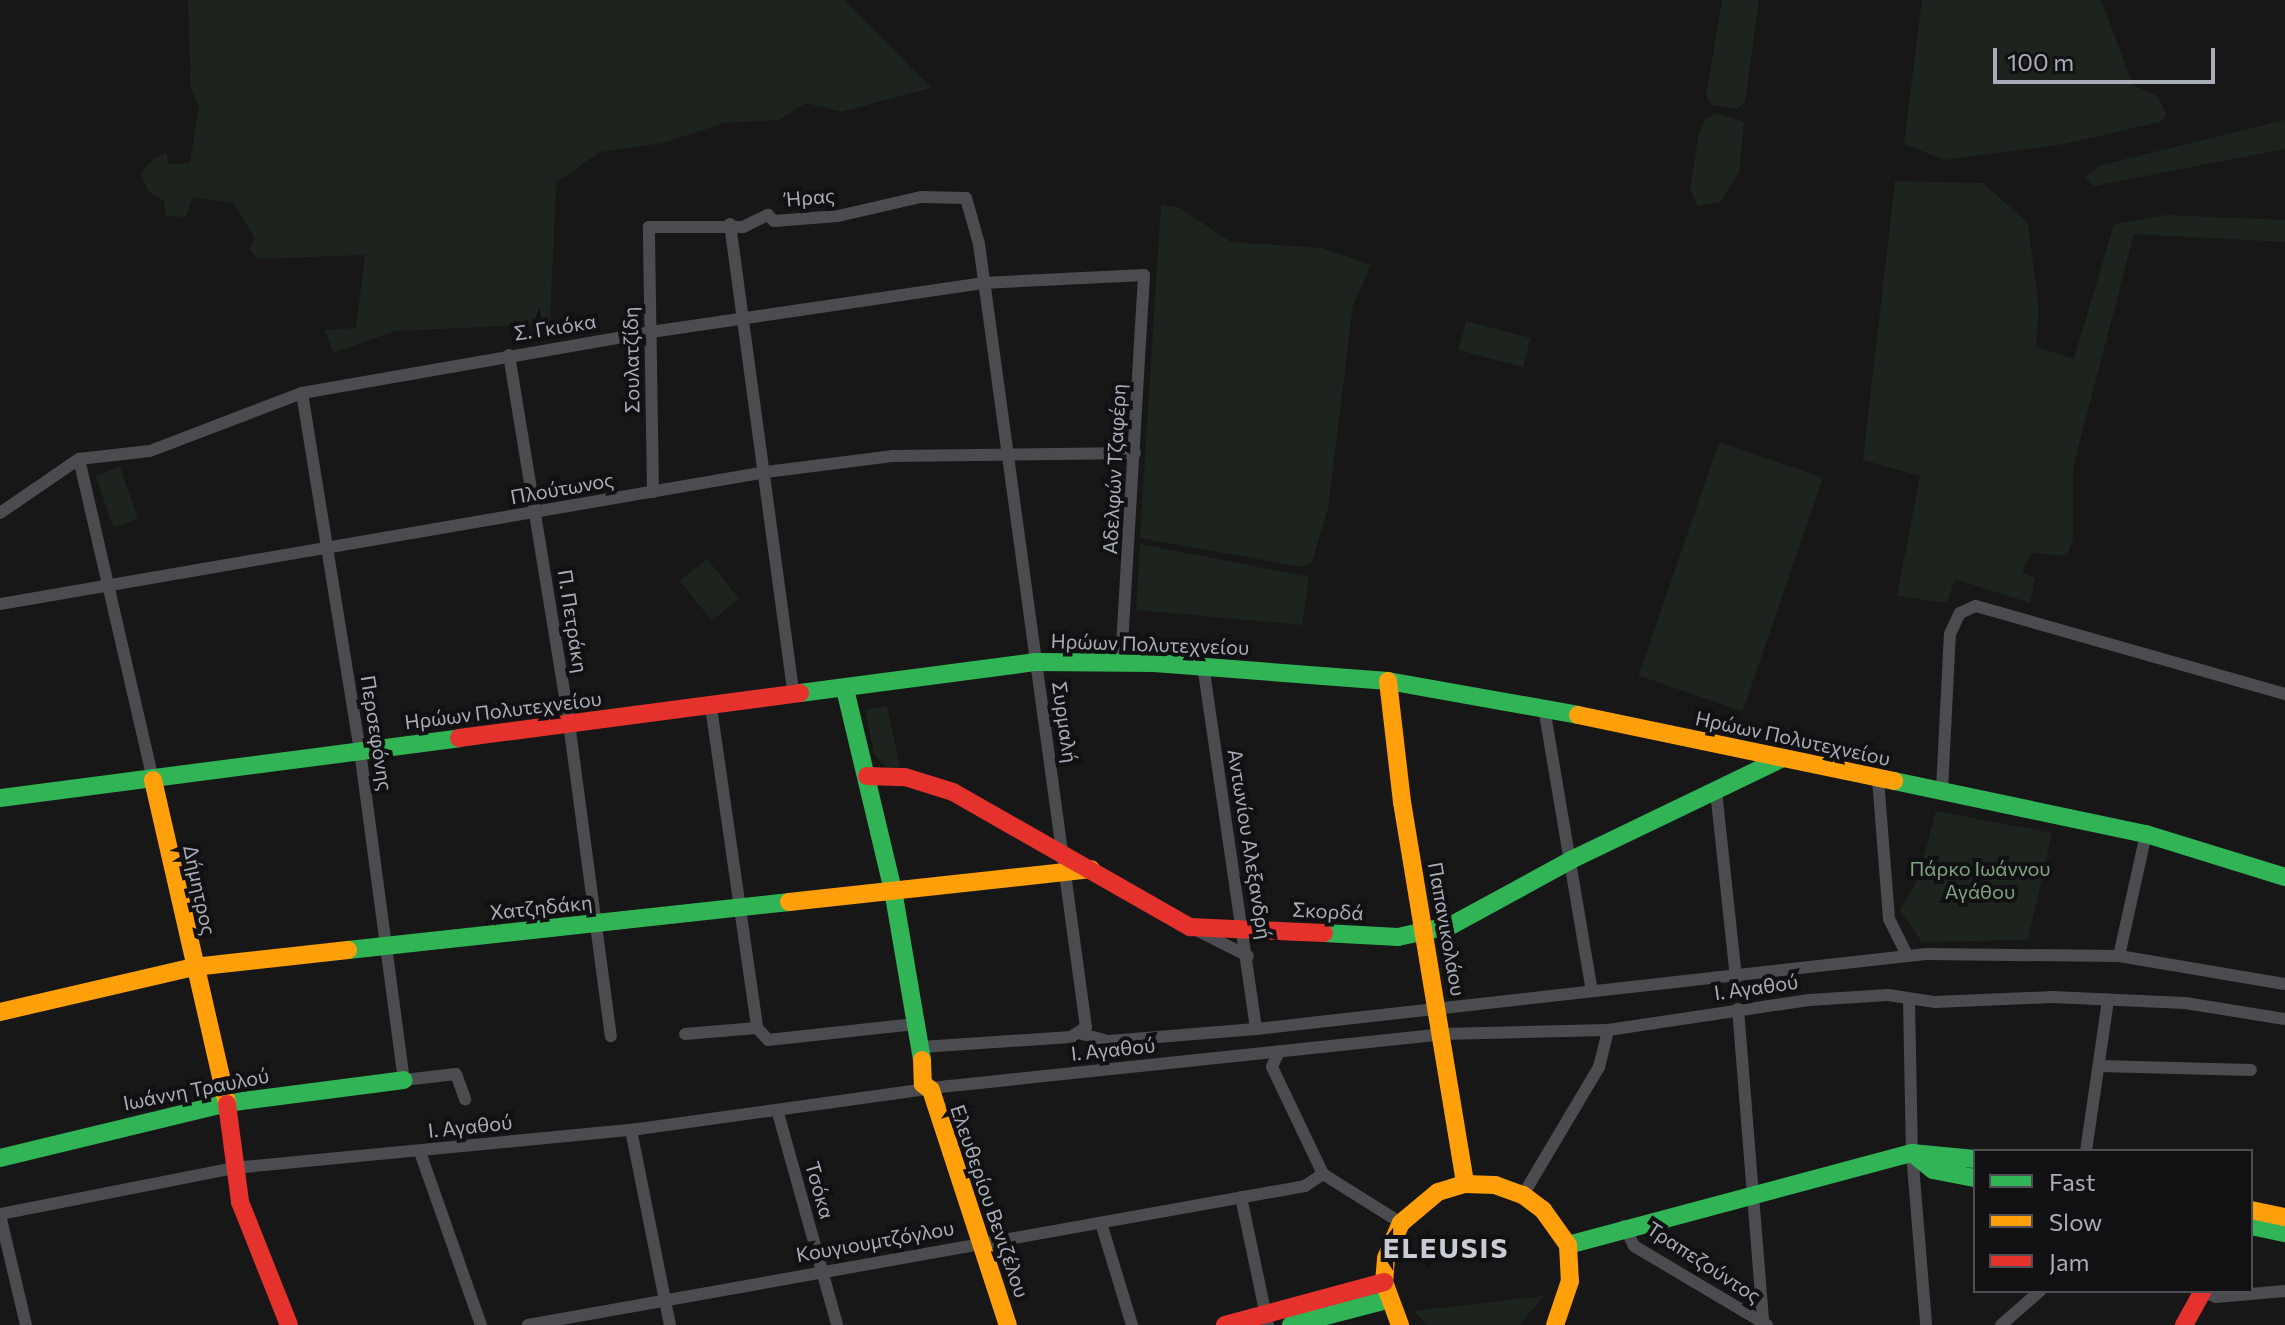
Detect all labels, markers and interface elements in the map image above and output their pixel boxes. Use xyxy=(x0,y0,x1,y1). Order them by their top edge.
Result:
scale bar xyxy=(1997,32,2219,82)
text: 100 m xyxy=(2007,47,2074,76)
street label: Ήρας xyxy=(784,183,836,211)
street label: Σουλατζίδη xyxy=(618,306,644,414)
street label: Σ. Γκιόκα xyxy=(512,309,598,345)
street label: Αδελφών Τζαφέρη xyxy=(1098,383,1130,555)
street label: Πλούτωνος xyxy=(508,467,616,509)
street label: Π. Πετράκη xyxy=(553,568,593,674)
street label: Ηρώων Πολυτεχνείου xyxy=(1050,629,1250,659)
street label: Περσεφόνης xyxy=(356,674,398,792)
street label: Συρμαλή xyxy=(1047,680,1083,764)
street label: Ηρώων Πολυτεχνείου xyxy=(403,686,603,734)
street label: Ηρώων Πολυτεχνείου xyxy=(1693,706,1893,770)
street label: Αντωνίου Αλεξανδρή xyxy=(1223,747,1277,941)
street label: Δήμητρος xyxy=(179,843,221,937)
park label: Πάρκο Ιωάννου Αγάθου xyxy=(1909,856,2051,903)
street label: Παπανικολάου xyxy=(1423,860,1471,998)
street label: Χατζηδάκη xyxy=(489,890,593,924)
street label: Σκορδά xyxy=(1292,897,1364,925)
street label: Ι. Αγαθού xyxy=(1712,969,1800,1005)
street label: Ι. Αγαθού xyxy=(1070,1033,1156,1065)
street label: Ιωάννη Τραυλού xyxy=(121,1063,271,1115)
street label: Ελευθερίου Βενιζέλου xyxy=(946,1101,1034,1301)
street label: Ι. Αγαθού xyxy=(427,1110,513,1142)
legend xyxy=(1973,1149,2253,1293)
street label: Τσόκα xyxy=(800,1159,840,1221)
text: Fast xyxy=(2049,1167,2096,1196)
text: Slow xyxy=(2049,1207,2102,1236)
street label: Κουγιουμτζόγλου xyxy=(794,1215,956,1267)
street label: Τραπεζούντος xyxy=(1642,1216,1766,1308)
district label: ELEUSIS xyxy=(1383,1230,1509,1264)
text: Jam xyxy=(2049,1247,2089,1276)

